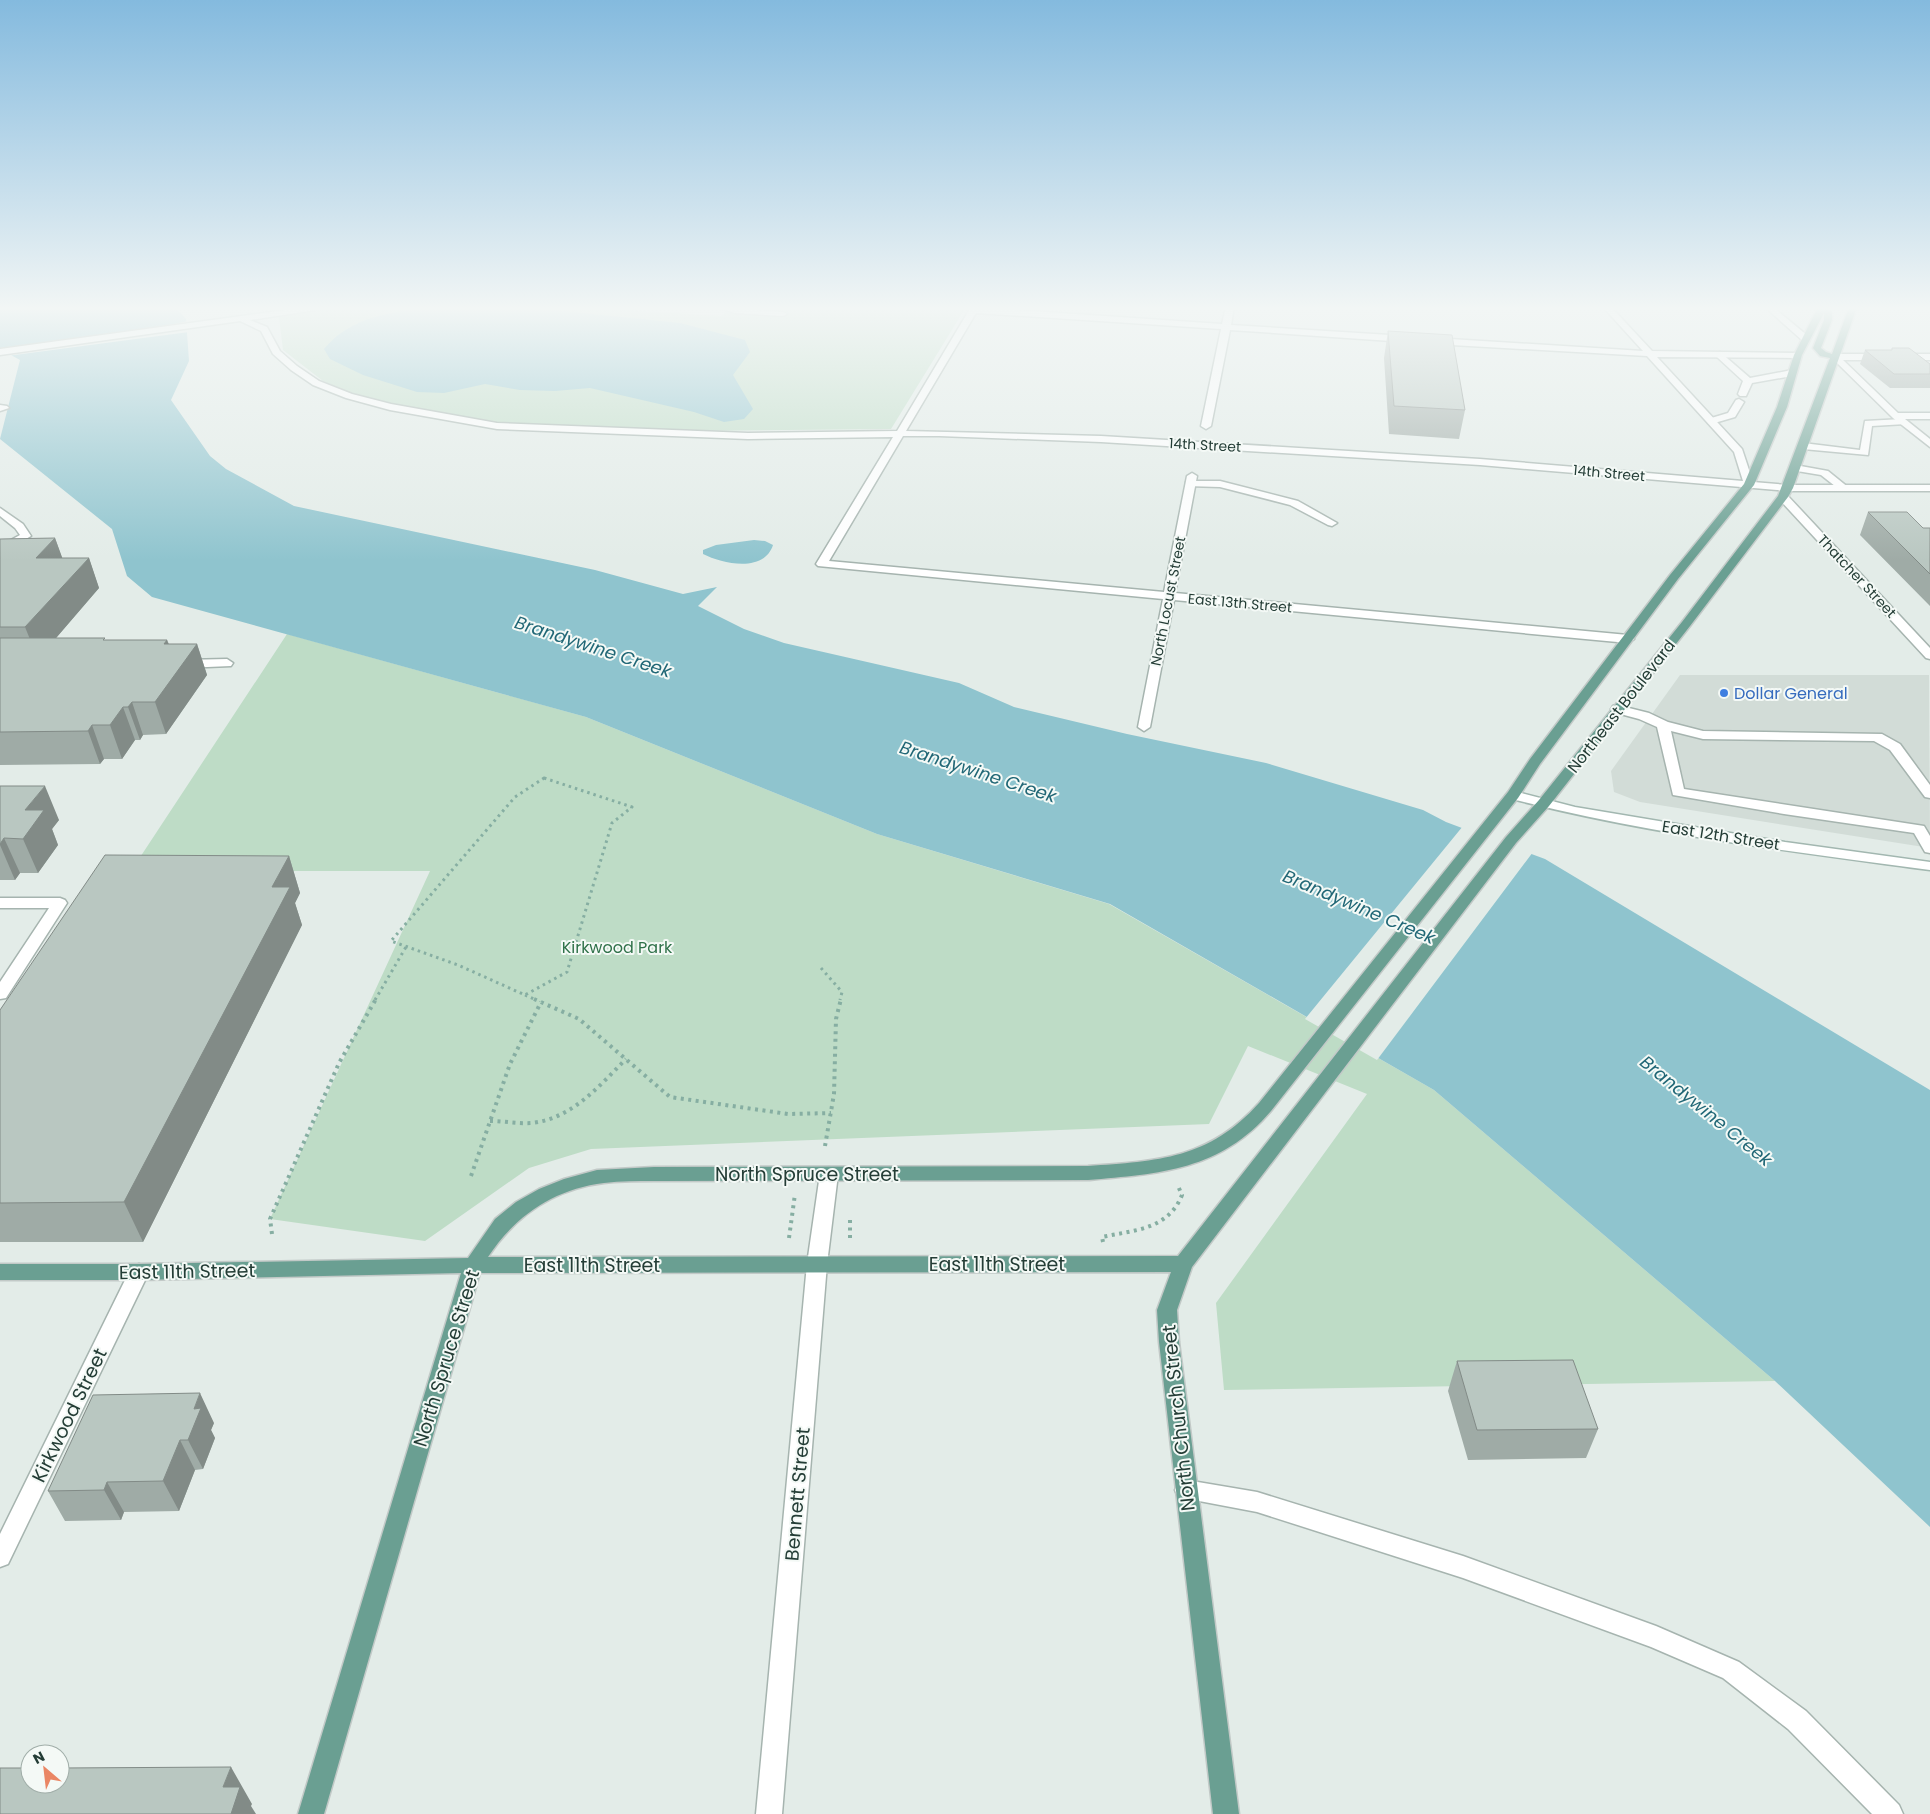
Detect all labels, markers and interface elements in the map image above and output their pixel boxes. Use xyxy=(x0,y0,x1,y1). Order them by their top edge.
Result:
street label: 14th Street xyxy=(1168,433,1242,457)
street label: 14th Street xyxy=(1572,460,1646,486)
street label: Thatcher Street xyxy=(1813,530,1901,622)
street label: North Locust Street xyxy=(1146,535,1190,667)
street label: East 13th Street xyxy=(1187,588,1293,618)
water label: Brandywine Creek xyxy=(512,609,675,684)
street label: Northeast Boulevard xyxy=(1562,635,1681,778)
place label: Dollar General xyxy=(1734,682,1848,705)
marker: Dollar General xyxy=(1718,687,1730,699)
water label: Brandywine Creek xyxy=(897,734,1060,809)
street label: East 12th Street xyxy=(1660,815,1782,856)
water label: Brandywine Creek xyxy=(1279,863,1440,950)
park label: Kirkwood Park xyxy=(562,936,673,959)
water label: Brandywine Creek xyxy=(1635,1050,1778,1172)
street label: North Spruce Street xyxy=(715,1161,899,1188)
street label: East 11th Street xyxy=(929,1251,1065,1278)
street label: East 11th Street xyxy=(524,1252,660,1279)
street label: East 11th Street xyxy=(119,1257,256,1286)
street label: North Spruce Street xyxy=(407,1266,486,1450)
street label: North Church Street xyxy=(1155,1323,1202,1512)
street label: Kirkwood Street xyxy=(25,1343,114,1487)
street label: Bennett Street xyxy=(778,1426,817,1562)
north arrow xyxy=(20,1744,70,1794)
text: N xyxy=(30,1746,48,1769)

